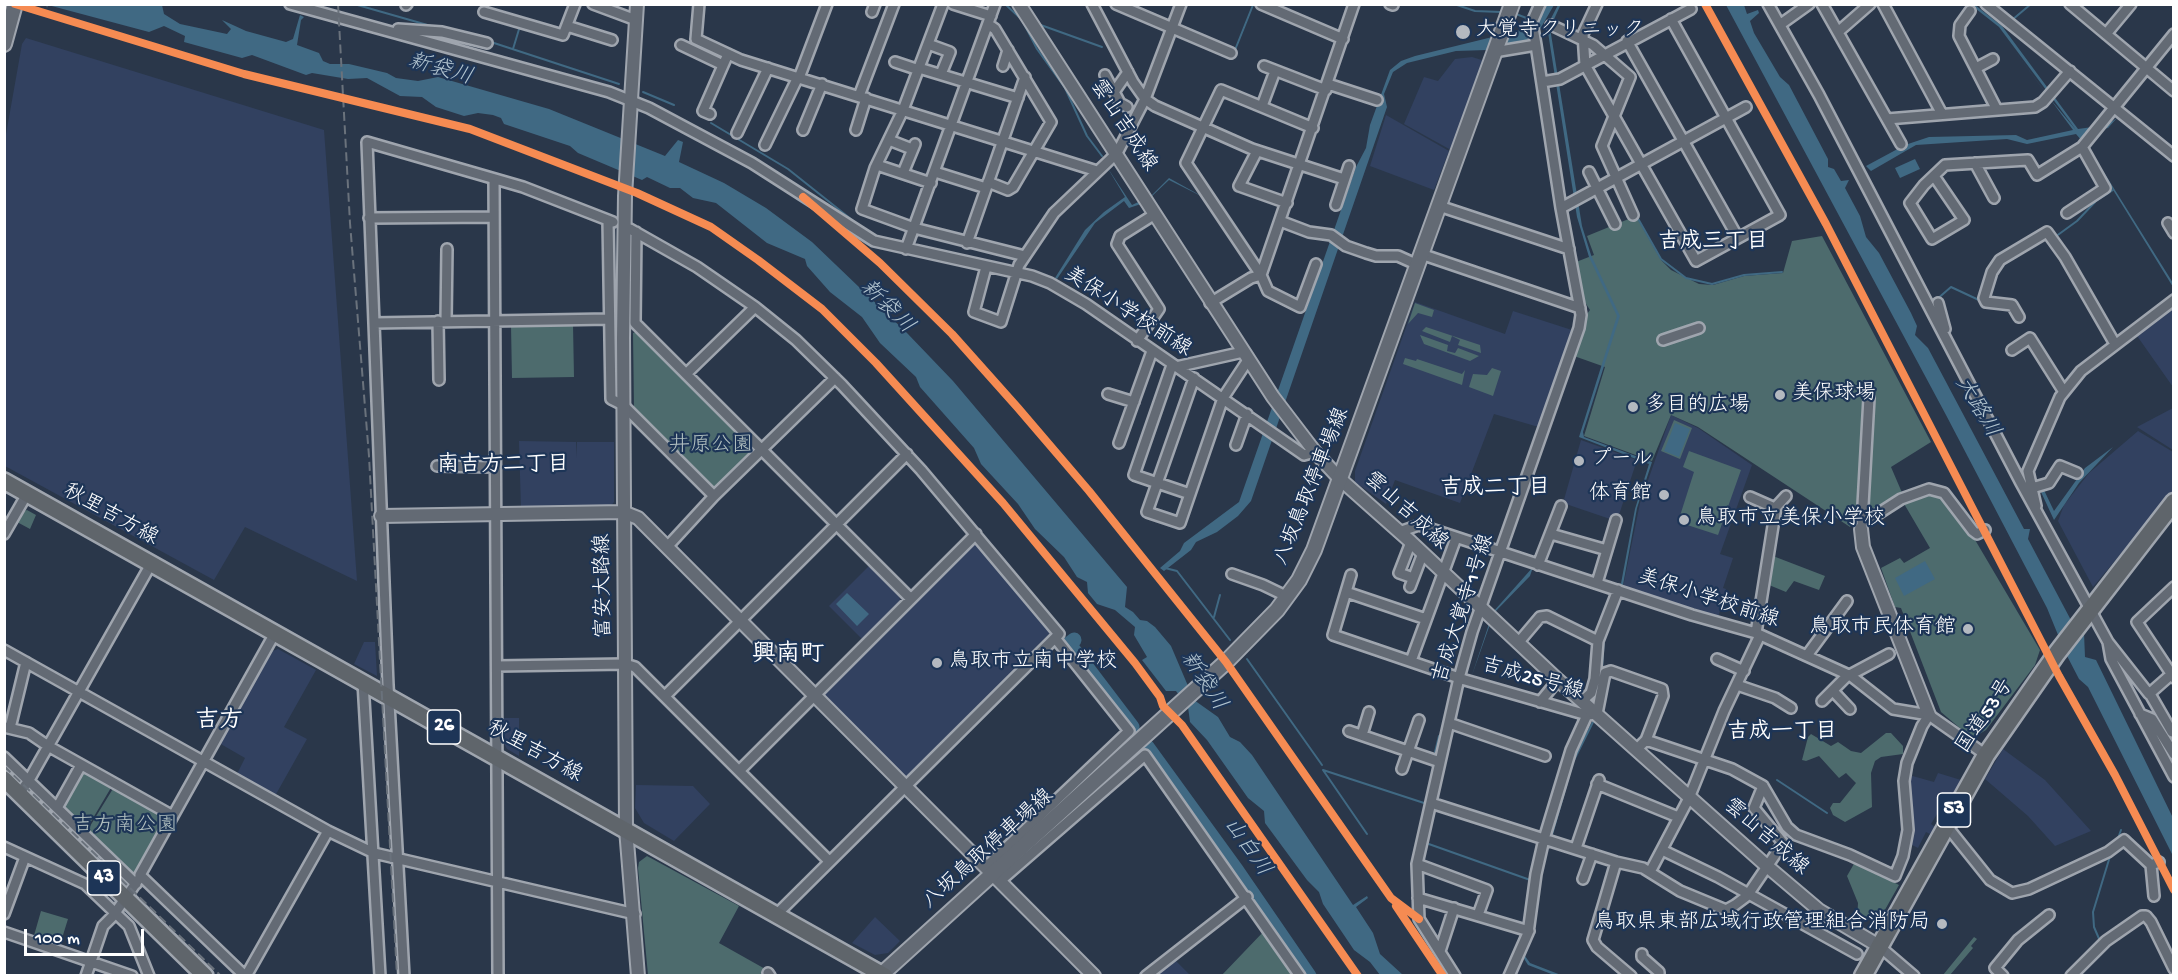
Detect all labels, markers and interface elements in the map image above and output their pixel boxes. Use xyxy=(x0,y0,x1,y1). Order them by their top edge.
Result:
place label: 大覚寺クリニック xyxy=(1476,19,1644,45)
marker: 大覚寺クリニック xyxy=(1454,23,1472,41)
water label: 新袋川 xyxy=(405,49,475,93)
street label: 雲山吉成線 xyxy=(1083,75,1161,177)
district label: 吉成三丁目 xyxy=(1658,231,1768,257)
street label: 美保小学校前線 xyxy=(1058,262,1196,364)
water label: 新袋川 xyxy=(853,275,919,341)
water label: 大路川 xyxy=(1948,373,2004,443)
place label: 美保球場 xyxy=(1792,382,1876,408)
marker: 美保球場 xyxy=(1773,388,1787,402)
place label: 多目的広場 xyxy=(1645,394,1750,420)
marker: 多目的広場 xyxy=(1626,400,1640,414)
street label: 八坂鳥取停車場線 xyxy=(1270,404,1356,570)
park label: 井原公園 xyxy=(669,434,753,460)
place label: プール xyxy=(1591,448,1653,474)
district label: 南吉方二丁目 xyxy=(437,454,569,480)
marker: プール xyxy=(1572,454,1586,468)
street label: 雲山吉成線 xyxy=(1358,468,1452,556)
district label: 吉成二丁目 xyxy=(1440,477,1550,503)
street label: 秋里吉方線 xyxy=(58,480,162,552)
place label: 体育館 xyxy=(1589,482,1652,508)
marker: 体育館 xyxy=(1657,488,1671,502)
place label: 鳥取市立美保小学校 xyxy=(1696,507,1885,533)
marker: 鳥取市立美保小学校 xyxy=(1677,513,1691,527)
street label: 吉成大覚寺1号線 xyxy=(1429,531,1501,687)
street label: 富安大路線 xyxy=(591,533,619,639)
street label: 美保小学校前線 xyxy=(1634,565,1782,635)
place label: 鳥取市民体育館 xyxy=(1809,616,1956,642)
marker: 鳥取市民体育館 xyxy=(1961,622,1975,636)
district label: 興南町 xyxy=(752,642,824,670)
water label: 新袋川 xyxy=(1173,647,1231,717)
place label: 鳥取市立南中学校 xyxy=(949,650,1117,676)
street label: 吉成25号線 xyxy=(1478,653,1586,707)
marker: 鳥取市立南中学校 xyxy=(930,656,944,670)
street label: 国道53号 xyxy=(1952,675,2020,759)
district label: 吉方 xyxy=(195,708,243,736)
road number: 26 xyxy=(428,710,460,744)
street label: 秋里吉方線 xyxy=(482,717,586,789)
district label: 吉成一丁目 xyxy=(1727,721,1837,747)
street label: 八坂鳥取停車場線 xyxy=(918,784,1060,916)
road number: 53 xyxy=(1938,793,1970,827)
street label: 雲山吉成線 xyxy=(1717,794,1813,882)
water label: 山白川 xyxy=(1216,813,1276,883)
park label: 吉方南公園 xyxy=(73,814,177,840)
road number: 43 xyxy=(88,861,120,895)
place label: 鳥取県東部広域行政管理組合消防局 xyxy=(1594,911,1930,937)
scale bar xyxy=(27,917,147,955)
marker: 鳥取県東部広域行政管理組合消防局 xyxy=(1935,917,1949,931)
text: 100 m xyxy=(35,929,80,950)

